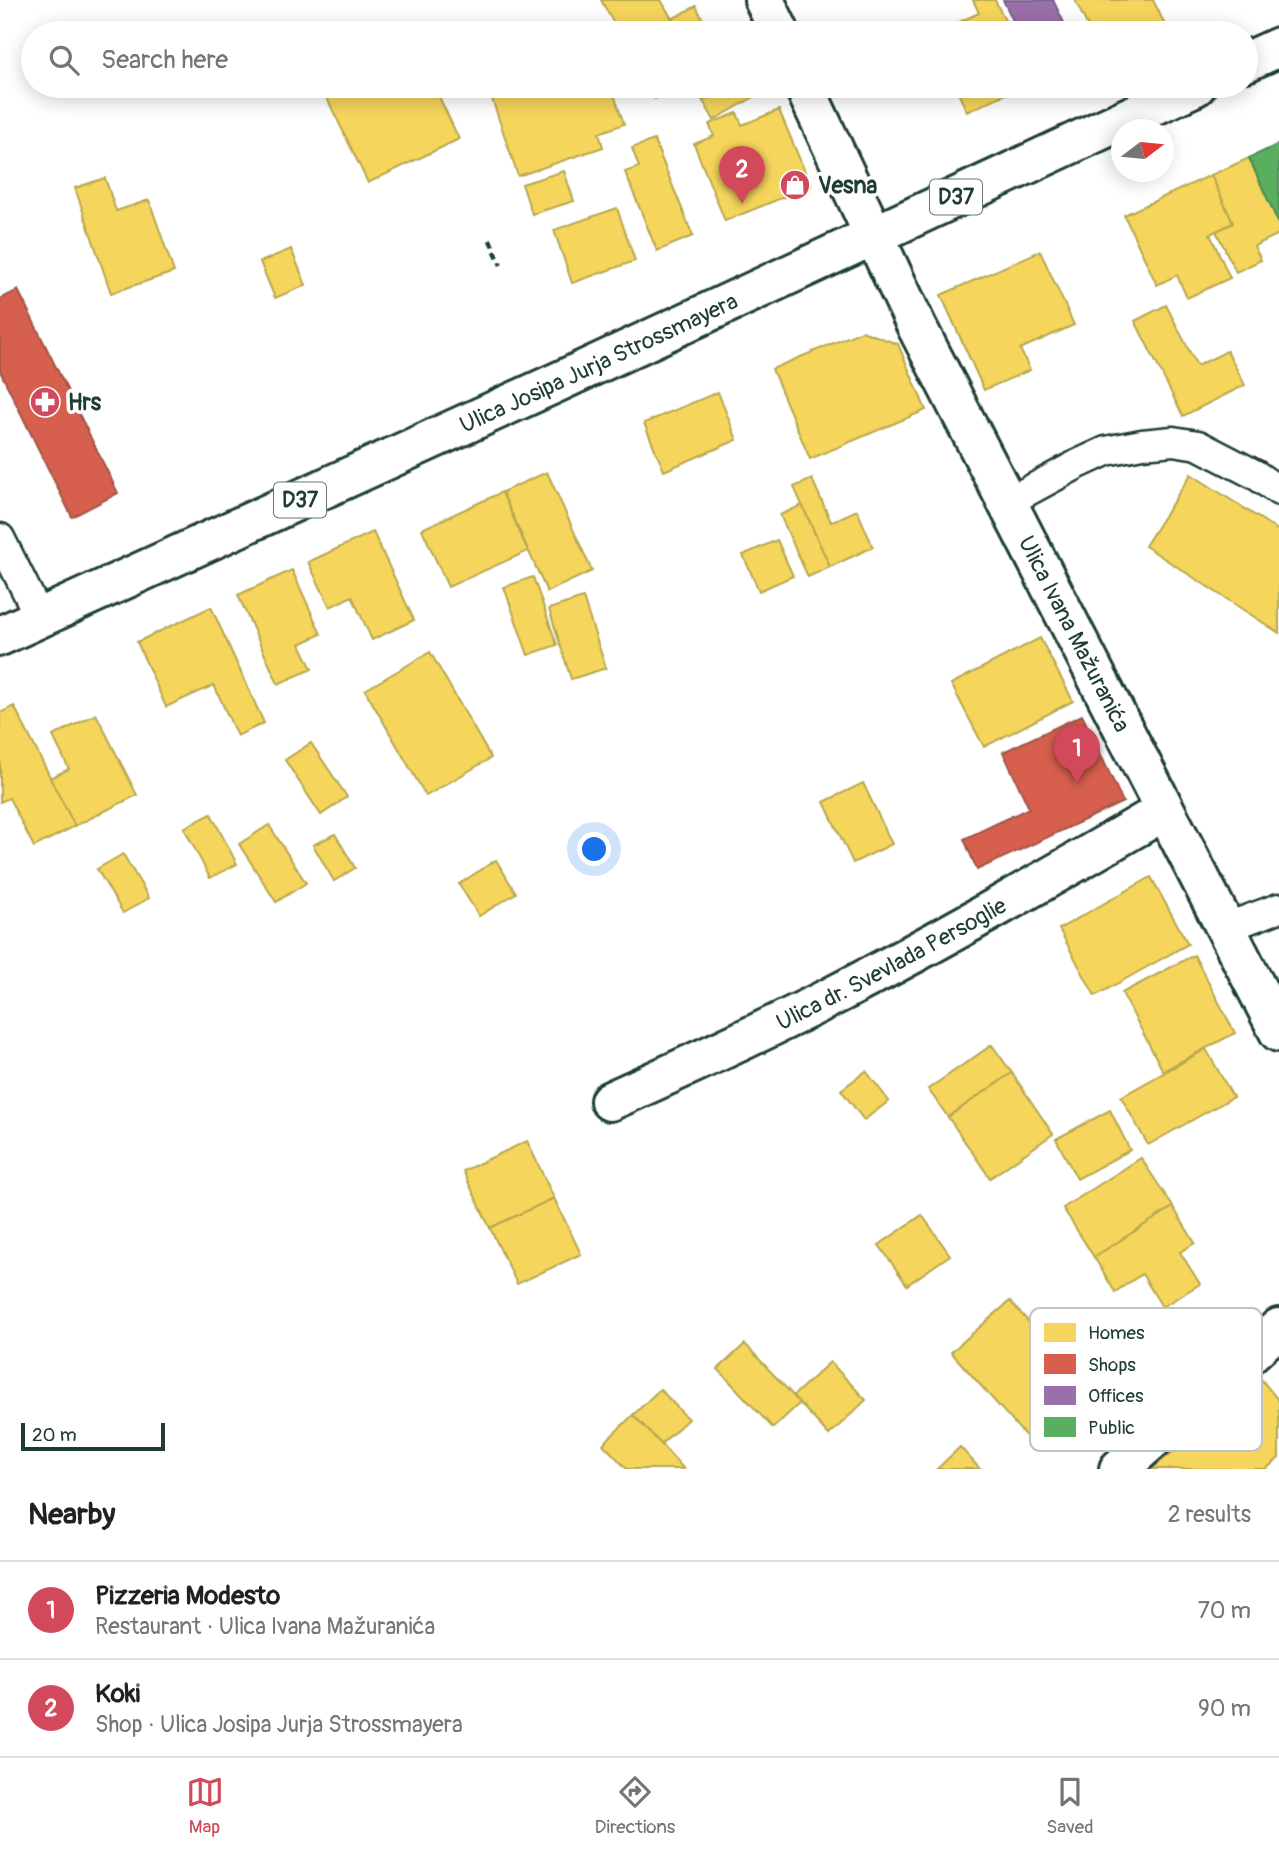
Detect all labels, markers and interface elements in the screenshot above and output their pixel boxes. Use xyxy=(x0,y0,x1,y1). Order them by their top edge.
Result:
search box xyxy=(21,21,1258,98)
icon: search xyxy=(45,41,83,79)
text: Search here xyxy=(101,44,228,76)
north arrow xyxy=(1111,119,1174,182)
pin: 2 xyxy=(719,146,765,204)
shop icon: Vesna xyxy=(778,168,812,202)
place label: Vesna xyxy=(818,171,877,200)
road number: D37 xyxy=(930,180,982,214)
street label: Ulica Josipa Jurja Strossmayera xyxy=(455,287,742,440)
pharmacy icon: Hrs xyxy=(28,385,62,419)
place label: Hrs xyxy=(68,388,102,417)
road number: D37 xyxy=(274,482,326,518)
street label: Ulica Ivana Mažuranića xyxy=(1012,531,1136,737)
pin: 1 xyxy=(1054,725,1100,783)
your location xyxy=(577,832,611,866)
street label: Ulica dr. Svevlada Persoglie xyxy=(772,891,1012,1037)
legend xyxy=(1030,1308,1262,1451)
text: Homes xyxy=(1088,1321,1145,1345)
text: Shops xyxy=(1088,1353,1136,1377)
text: Offices xyxy=(1088,1384,1144,1408)
text: Public xyxy=(1088,1416,1135,1440)
scale bar xyxy=(21,1420,164,1452)
text: 20 m xyxy=(32,1423,77,1447)
text: Nearby xyxy=(28,1496,115,1533)
text: 2 results xyxy=(1168,1500,1251,1529)
text: Pizzeria Modesto xyxy=(95,1580,280,1612)
text: 1 xyxy=(47,1596,56,1625)
text: 70 m xyxy=(1198,1596,1251,1625)
text: Restaurant · Ulica Ivana Mažuranića xyxy=(95,1612,435,1641)
text: Koki xyxy=(95,1678,140,1710)
text: 2 xyxy=(45,1694,57,1723)
text: 90 m xyxy=(1198,1694,1251,1723)
text: Shop · Ulica Josipa Jurja Strossmayera xyxy=(95,1710,463,1739)
tab: Map xyxy=(186,1773,224,1839)
tab: Directions xyxy=(595,1773,675,1839)
tab: Saved xyxy=(1046,1773,1093,1839)

